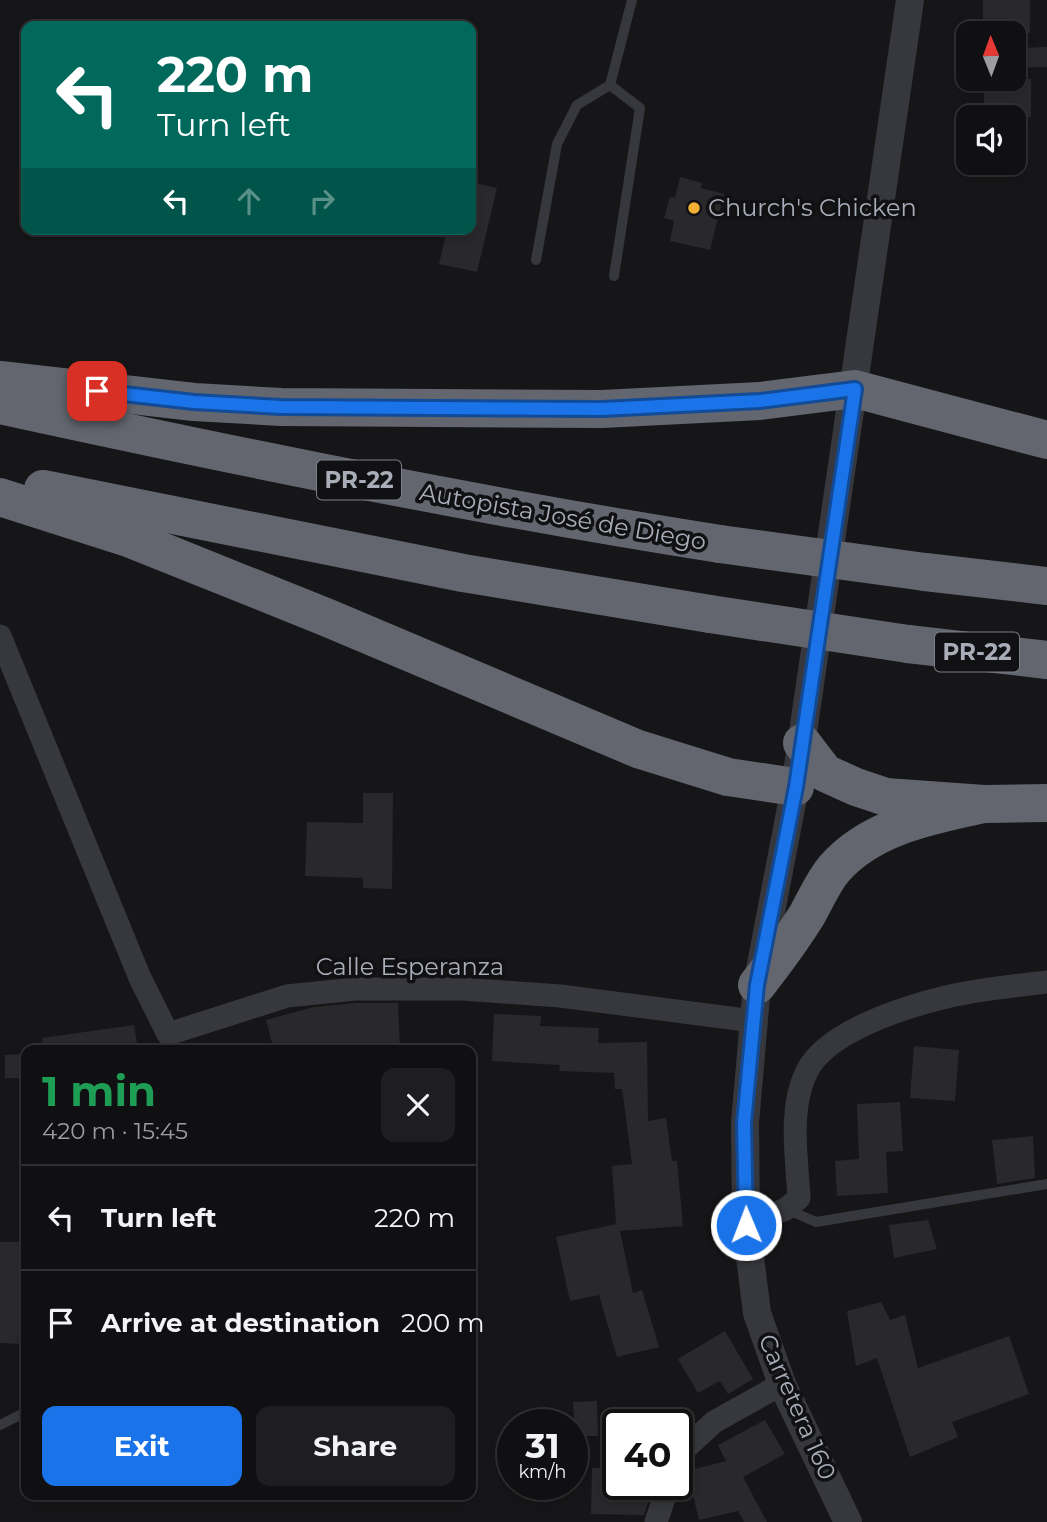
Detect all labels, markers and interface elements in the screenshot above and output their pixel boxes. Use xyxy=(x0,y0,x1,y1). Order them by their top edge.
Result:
north arrow xyxy=(956,21,1026,91)
map controls xyxy=(956,21,1026,175)
text: 220 m xyxy=(157,45,313,104)
icon: left xyxy=(42,49,133,140)
text: Turn left xyxy=(157,105,291,144)
button: sound xyxy=(956,105,1026,175)
icon: left xyxy=(157,182,195,220)
icon: ahead xyxy=(230,182,268,220)
icon: right xyxy=(303,182,341,220)
place label: Church's Chicken xyxy=(708,193,917,222)
marker: Church's Chicken xyxy=(686,200,702,216)
pin xyxy=(67,361,127,421)
icon: arrive xyxy=(78,372,116,410)
road number: PR-22 xyxy=(317,460,401,500)
street label: Autopista José de Diego xyxy=(418,477,709,556)
road number: PR-22 xyxy=(935,632,1019,672)
street label: Calle Esperanza xyxy=(316,952,504,981)
text: 1 min xyxy=(42,1065,156,1117)
button: close xyxy=(381,1068,455,1142)
text: 420 m · 15:45 xyxy=(42,1117,188,1145)
position arrow xyxy=(709,1188,783,1262)
icon: left xyxy=(42,1199,80,1237)
text: Turn left xyxy=(101,1202,217,1234)
text: 220 m xyxy=(374,1202,455,1234)
icon: arrive xyxy=(42,1304,80,1342)
text: Arrive at destination xyxy=(101,1307,380,1339)
text: 200 m xyxy=(401,1307,485,1339)
street label: Carretera 160 xyxy=(752,1330,842,1484)
button: Exit xyxy=(42,1406,242,1486)
button: Share xyxy=(256,1406,455,1486)
speed limit sign: 40 xyxy=(602,1409,693,1500)
text: 31 xyxy=(525,1424,560,1467)
text: km/h xyxy=(518,1461,567,1483)

